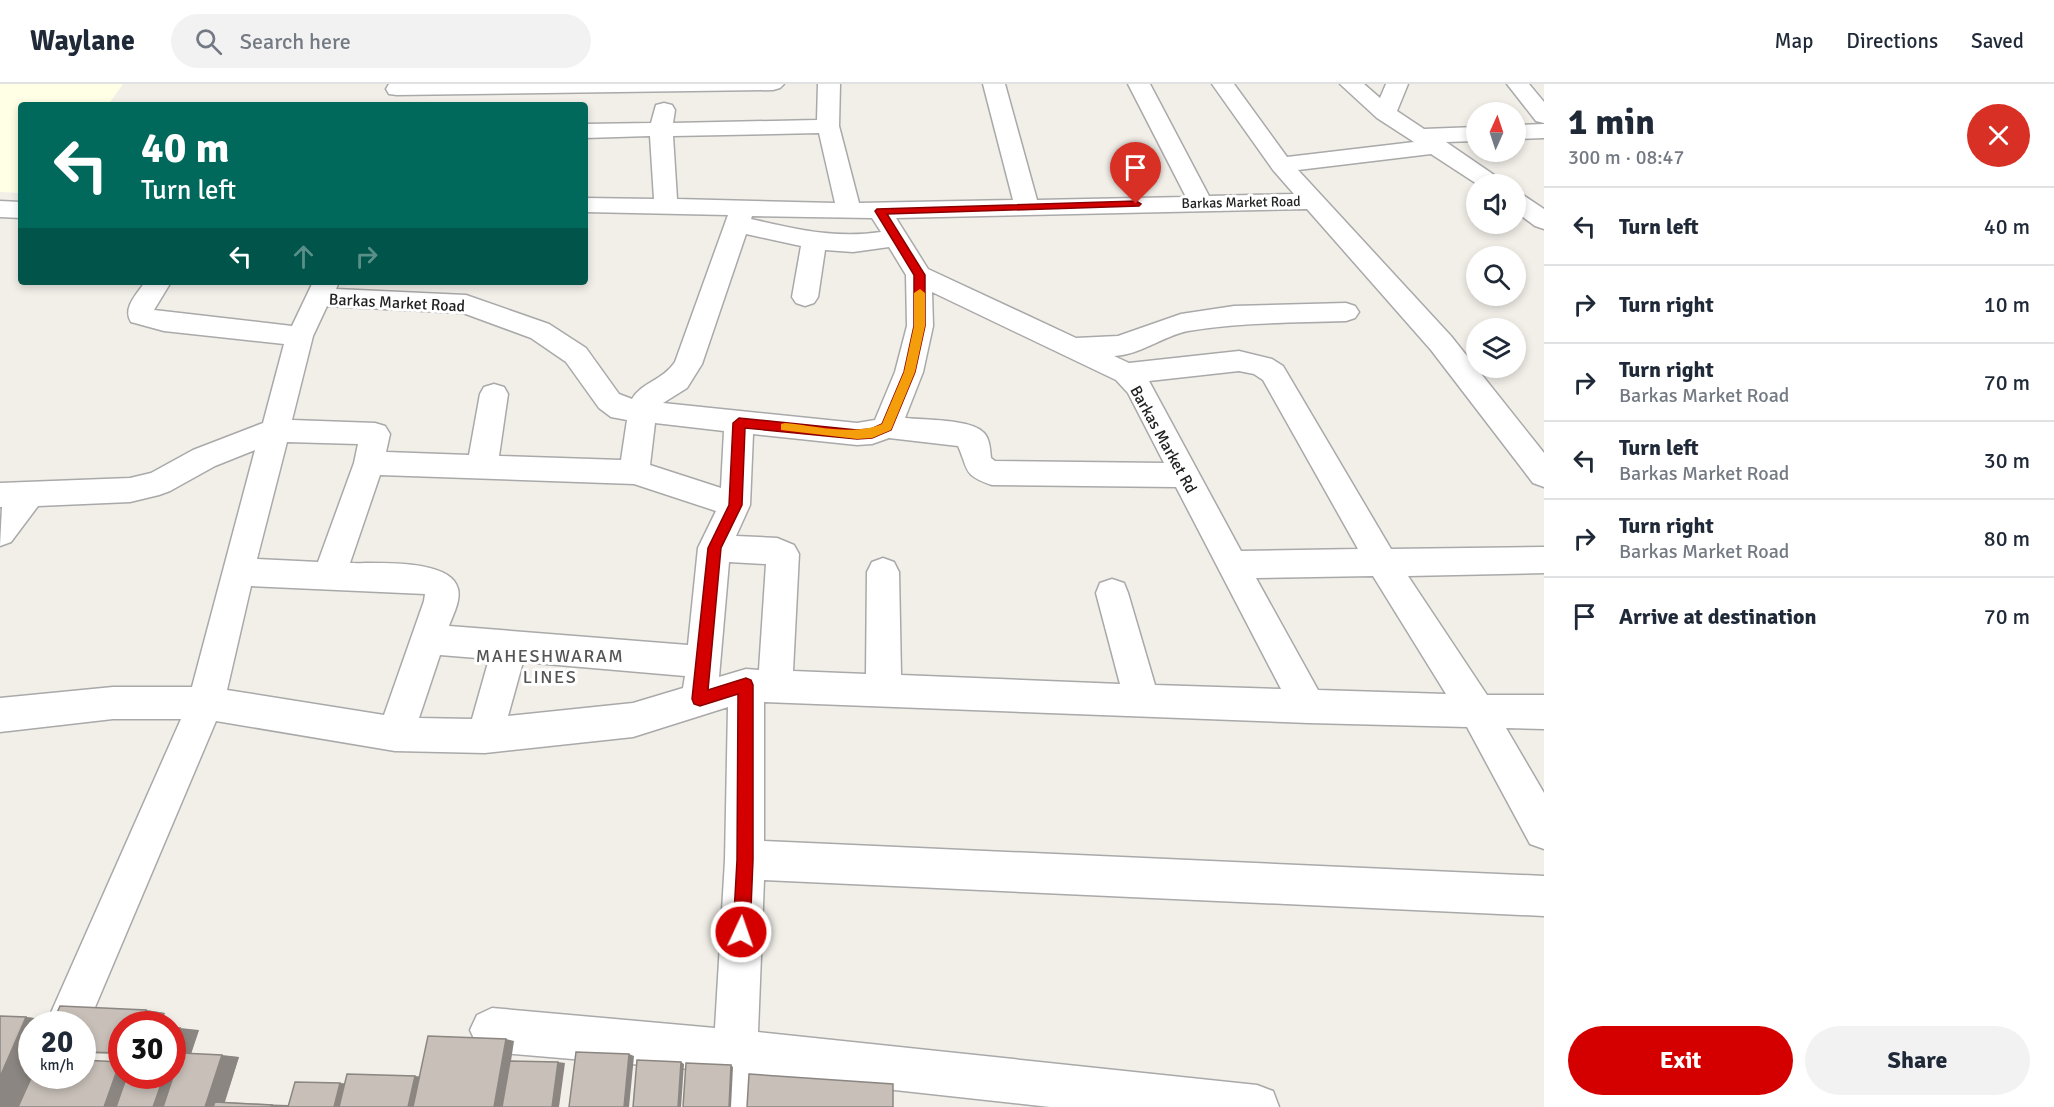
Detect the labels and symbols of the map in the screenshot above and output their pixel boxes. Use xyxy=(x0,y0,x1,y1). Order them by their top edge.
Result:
north arrow xyxy=(1466,102,1526,162)
pin xyxy=(1110,142,1161,204)
street label: Barkas Market Road xyxy=(1181,193,1301,212)
street label: Barkas Market Road xyxy=(328,289,466,317)
street label: Barkas Market Rd xyxy=(1125,382,1201,497)
district label: MAHESHWARAM LINES xyxy=(476,645,624,688)
position arrow xyxy=(709,900,773,964)
speed limit sign: 30 xyxy=(108,1011,186,1089)

